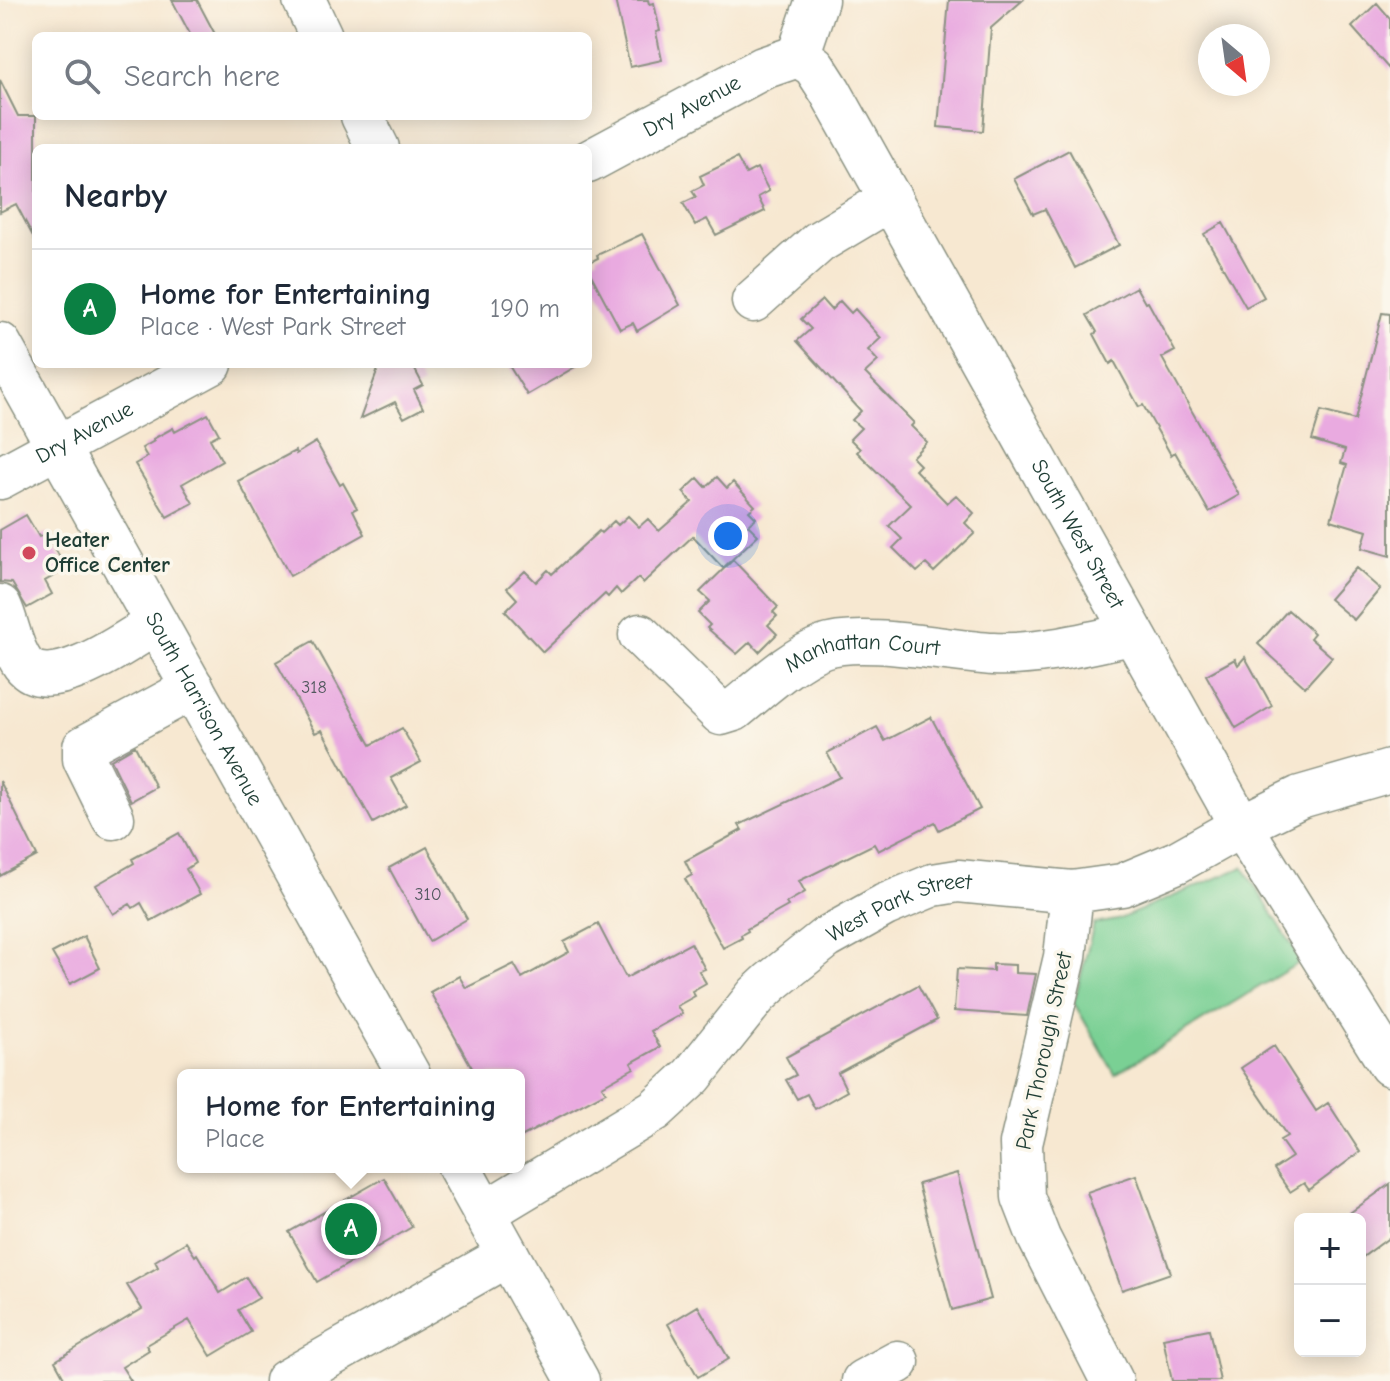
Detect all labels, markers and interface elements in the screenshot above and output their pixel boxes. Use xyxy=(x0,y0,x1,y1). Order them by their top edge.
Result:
north arrow xyxy=(1198,24,1270,96)
search box xyxy=(32,32,592,120)
icon: search xyxy=(60,54,104,98)
text: Search here xyxy=(124,59,280,94)
street label: Dry Avenue xyxy=(639,69,745,143)
text: Nearby xyxy=(64,176,167,216)
text: Home for Entertaining xyxy=(140,277,432,312)
text: A xyxy=(83,294,97,324)
text: 190 m xyxy=(490,294,560,324)
text: Place · West Park Street xyxy=(140,312,406,342)
street label: Dry Avenue xyxy=(31,396,138,469)
street label: South West Street xyxy=(1026,455,1130,614)
your location xyxy=(708,516,748,556)
place label: Heater Office Center xyxy=(45,527,170,578)
marker: Heater Office Center xyxy=(20,544,38,562)
street label: South Harrison Avenue xyxy=(140,608,269,810)
street label: Manhattan Court xyxy=(779,629,942,678)
house number: 318 xyxy=(301,677,327,698)
street label: West Park Street xyxy=(822,868,974,948)
house number: 310 xyxy=(414,884,442,905)
street label: Park Thorough Street xyxy=(1010,949,1078,1152)
popup xyxy=(177,1069,525,1173)
text: Home for Entertaining xyxy=(205,1089,497,1124)
text: Place xyxy=(205,1124,264,1154)
pin: A xyxy=(325,1199,377,1259)
map controls xyxy=(1294,1213,1366,1357)
button: + xyxy=(1294,1213,1366,1285)
button: − xyxy=(1294,1285,1366,1357)

